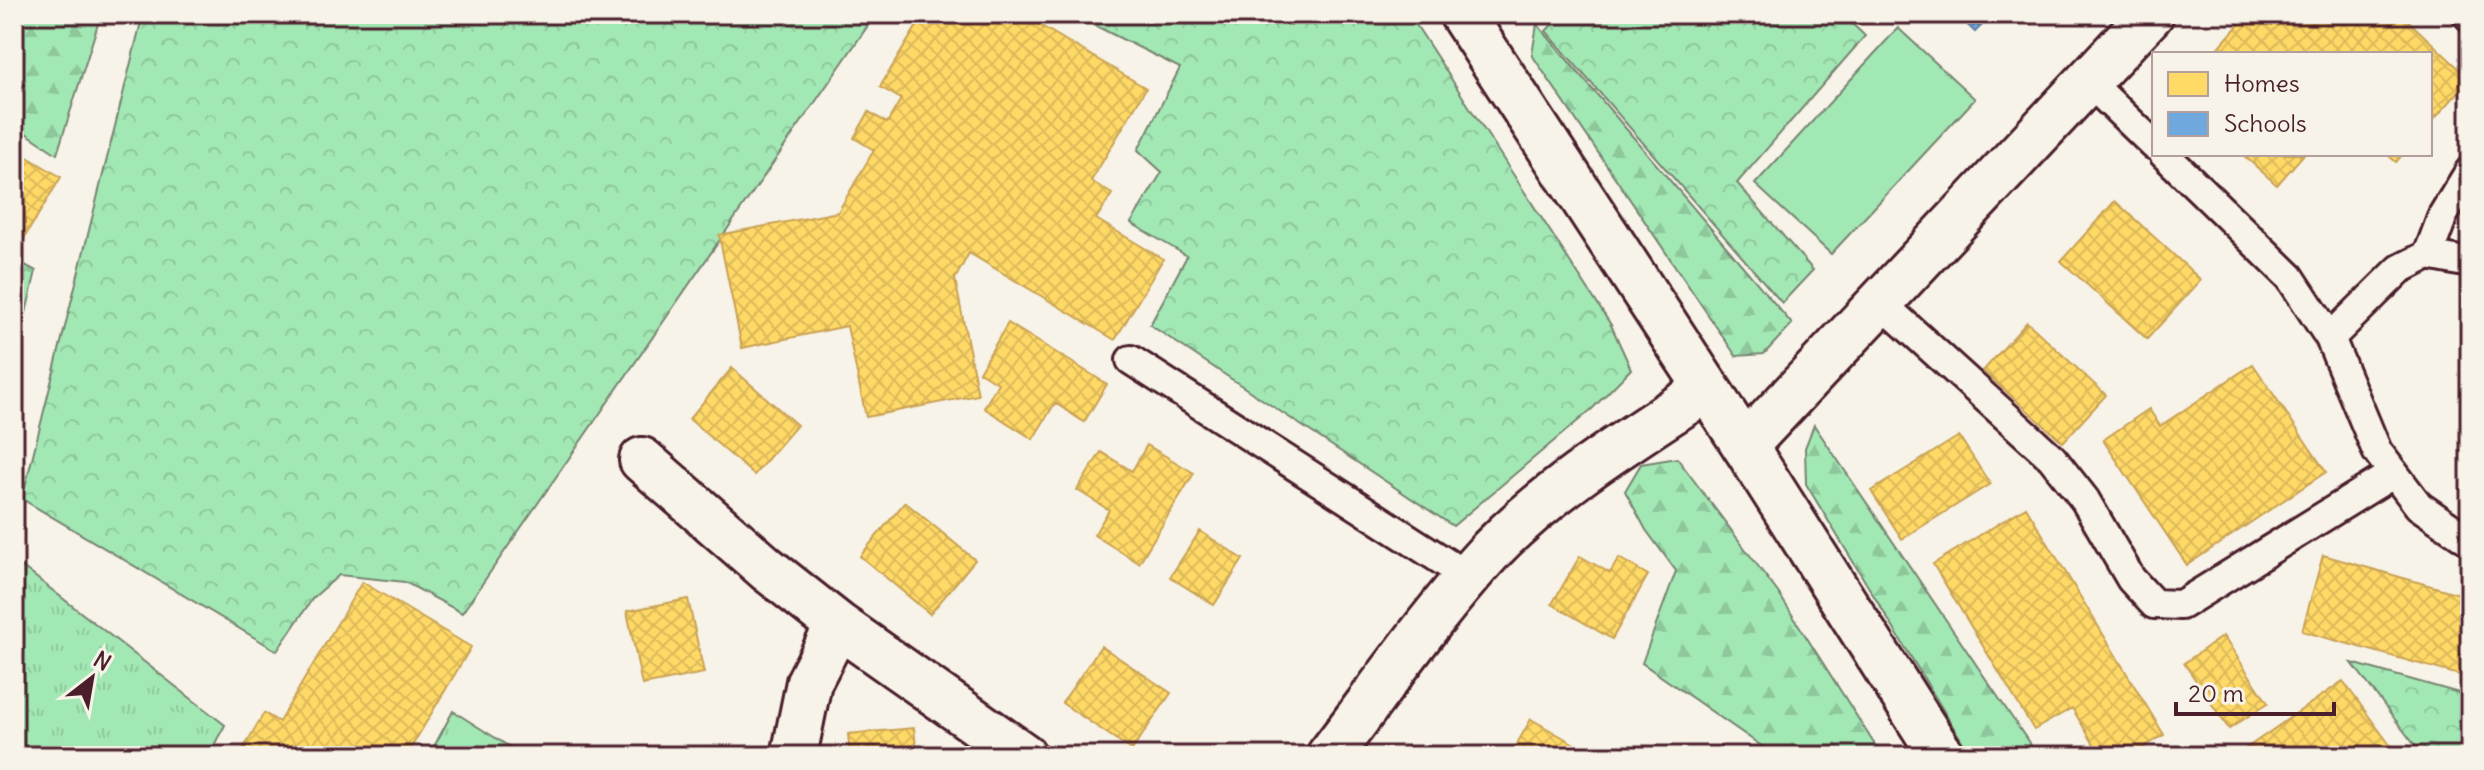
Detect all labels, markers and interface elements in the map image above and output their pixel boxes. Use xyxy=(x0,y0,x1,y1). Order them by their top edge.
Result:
legend xyxy=(2152,52,2432,156)
text: Homes xyxy=(2224,68,2300,98)
text: Schools xyxy=(2224,108,2307,138)
north arrow xyxy=(52,638,132,718)
text: N xyxy=(89,645,116,677)
scale bar xyxy=(2176,666,2334,716)
text: 20 m xyxy=(2188,678,2244,708)

